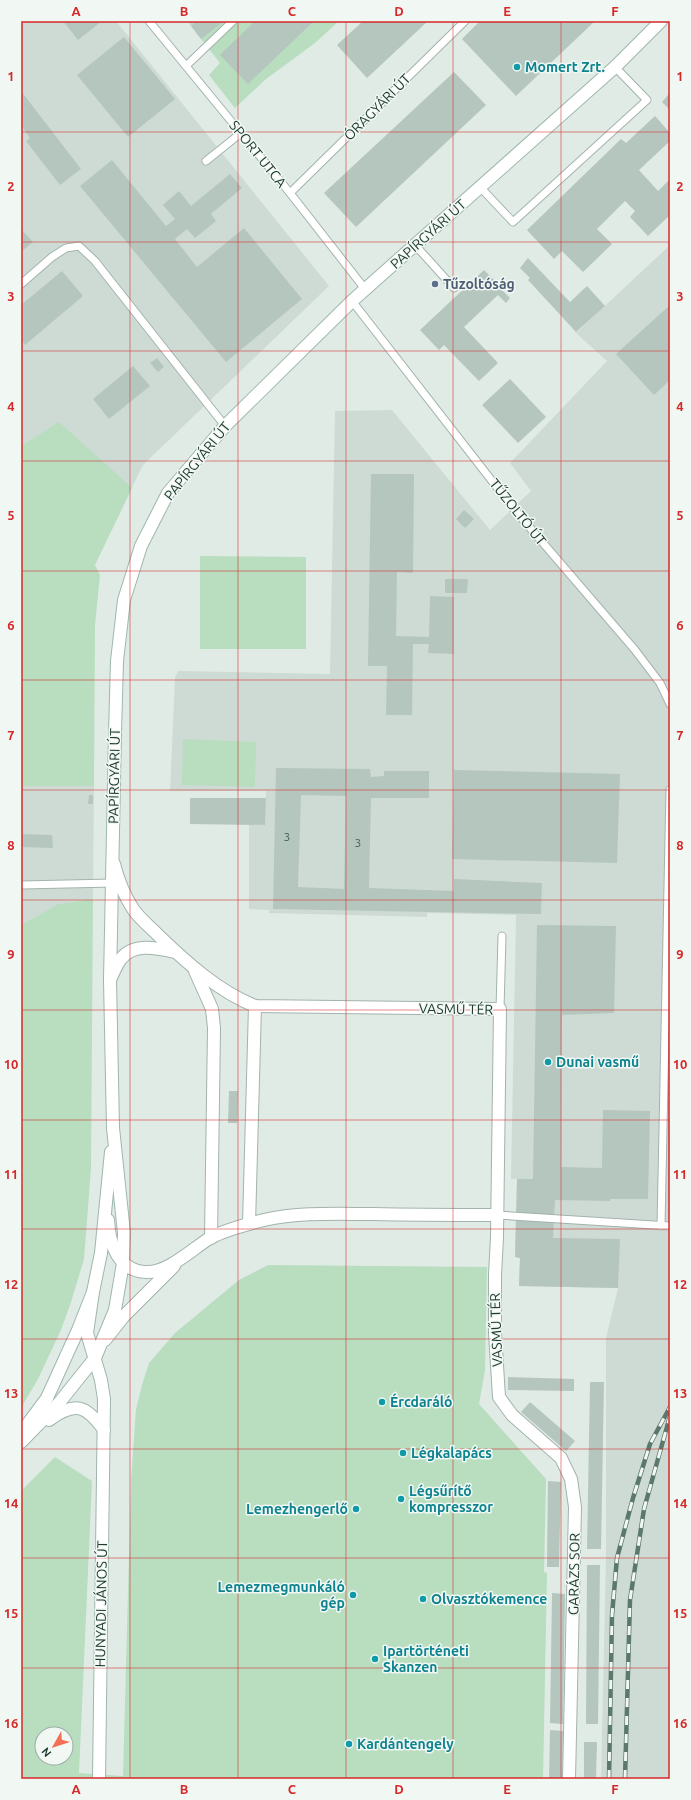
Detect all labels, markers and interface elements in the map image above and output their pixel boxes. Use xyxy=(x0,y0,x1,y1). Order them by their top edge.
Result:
text: A xyxy=(71,4,81,18)
text: B xyxy=(180,4,189,18)
text: C xyxy=(288,4,297,18)
text: D xyxy=(394,4,404,18)
text: E xyxy=(503,4,511,18)
text: F xyxy=(611,4,619,18)
place label: Momert Zrt. xyxy=(525,59,605,75)
marker: Momert Zrt. xyxy=(512,62,522,72)
text: 1 xyxy=(7,69,15,83)
text: 1 xyxy=(676,69,684,83)
street label: ÓRAGYÁRI ÚT xyxy=(340,70,414,144)
street label: SPORT UTCA xyxy=(226,117,290,191)
text: 2 xyxy=(7,179,15,193)
text: 2 xyxy=(676,179,684,193)
street label: PAPÍRGYÁRI ÚT xyxy=(386,195,469,272)
place label: Tűzoltóság xyxy=(443,276,515,292)
marker: Tűzoltóság xyxy=(430,279,440,289)
text: 3 xyxy=(7,289,15,303)
text: 3 xyxy=(676,289,684,303)
text: 4 xyxy=(7,399,15,413)
text: 4 xyxy=(676,399,684,413)
street label: PAPÍRGYÁRI ÚT xyxy=(160,418,233,503)
street label: TŰZOLTÓ ÚT xyxy=(486,475,550,549)
text: 5 xyxy=(7,508,15,522)
text: 5 xyxy=(676,508,684,522)
text: 6 xyxy=(7,618,15,632)
text: 6 xyxy=(676,618,684,632)
text: 7 xyxy=(7,728,15,742)
street label: PAPÍRGYÁRI ÚT xyxy=(104,728,123,824)
text: 7 xyxy=(676,728,684,742)
house number: 3 xyxy=(284,830,290,843)
house number: 3 xyxy=(355,836,361,849)
text: 8 xyxy=(7,838,15,852)
text: 8 xyxy=(676,838,684,852)
text: 9 xyxy=(7,947,15,961)
text: 9 xyxy=(676,947,684,961)
street label: VASMŰ TÉR xyxy=(419,999,493,1018)
place label: Dunai vasmű xyxy=(556,1054,639,1070)
text: 10 xyxy=(4,1057,18,1071)
marker: Dunai vasmű xyxy=(543,1057,553,1067)
text: 10 xyxy=(673,1057,687,1071)
text: 11 xyxy=(4,1167,18,1181)
text: 11 xyxy=(673,1167,687,1181)
text: 12 xyxy=(4,1277,18,1291)
text: 12 xyxy=(673,1277,687,1291)
street label: VASMŰ TÉR xyxy=(486,1292,505,1367)
text: 13 xyxy=(4,1386,18,1400)
text: 13 xyxy=(673,1386,687,1400)
place label: Ércdaráló xyxy=(390,1393,452,1410)
marker: Ércdaráló xyxy=(377,1397,387,1407)
place label: Légkalapács xyxy=(411,1445,492,1461)
marker: Légkalapács xyxy=(398,1448,408,1458)
place label: Légsűrítő kompresszor xyxy=(409,1483,493,1515)
marker: Légsűrítő kompresszor xyxy=(396,1494,406,1504)
text: 14 xyxy=(4,1496,18,1510)
text: 14 xyxy=(673,1496,687,1510)
place label: Lemezhengerlő xyxy=(246,1501,348,1517)
marker: Lemezhengerlő xyxy=(351,1504,361,1514)
street label: GARÁZS SOR xyxy=(564,1532,583,1615)
street label: HUNYADI JÁNOS ÚT xyxy=(91,1540,110,1668)
place label: Lemezmegmunkáló gép xyxy=(217,1579,345,1611)
marker: Lemezmegmunkáló gép xyxy=(348,1590,358,1600)
place label: Olvasztókemence xyxy=(431,1591,547,1607)
marker: Olvasztókemence xyxy=(418,1594,428,1604)
text: 15 xyxy=(4,1606,18,1620)
text: 15 xyxy=(673,1606,687,1620)
place label: Ipartörténeti Skanzen xyxy=(383,1643,469,1675)
marker: Ipartörténeti Skanzen xyxy=(370,1654,380,1664)
text: 16 xyxy=(4,1716,18,1730)
text: 16 xyxy=(673,1716,687,1730)
north arrow xyxy=(34,1726,74,1766)
place label: Kardántengely xyxy=(357,1736,454,1752)
marker: Kardántengely xyxy=(344,1739,354,1749)
text: N xyxy=(39,1745,53,1759)
text: A xyxy=(71,1782,81,1796)
text: B xyxy=(180,1782,189,1796)
text: C xyxy=(288,1782,297,1796)
text: D xyxy=(394,1782,404,1796)
text: E xyxy=(503,1782,511,1796)
text: F xyxy=(611,1782,619,1796)

